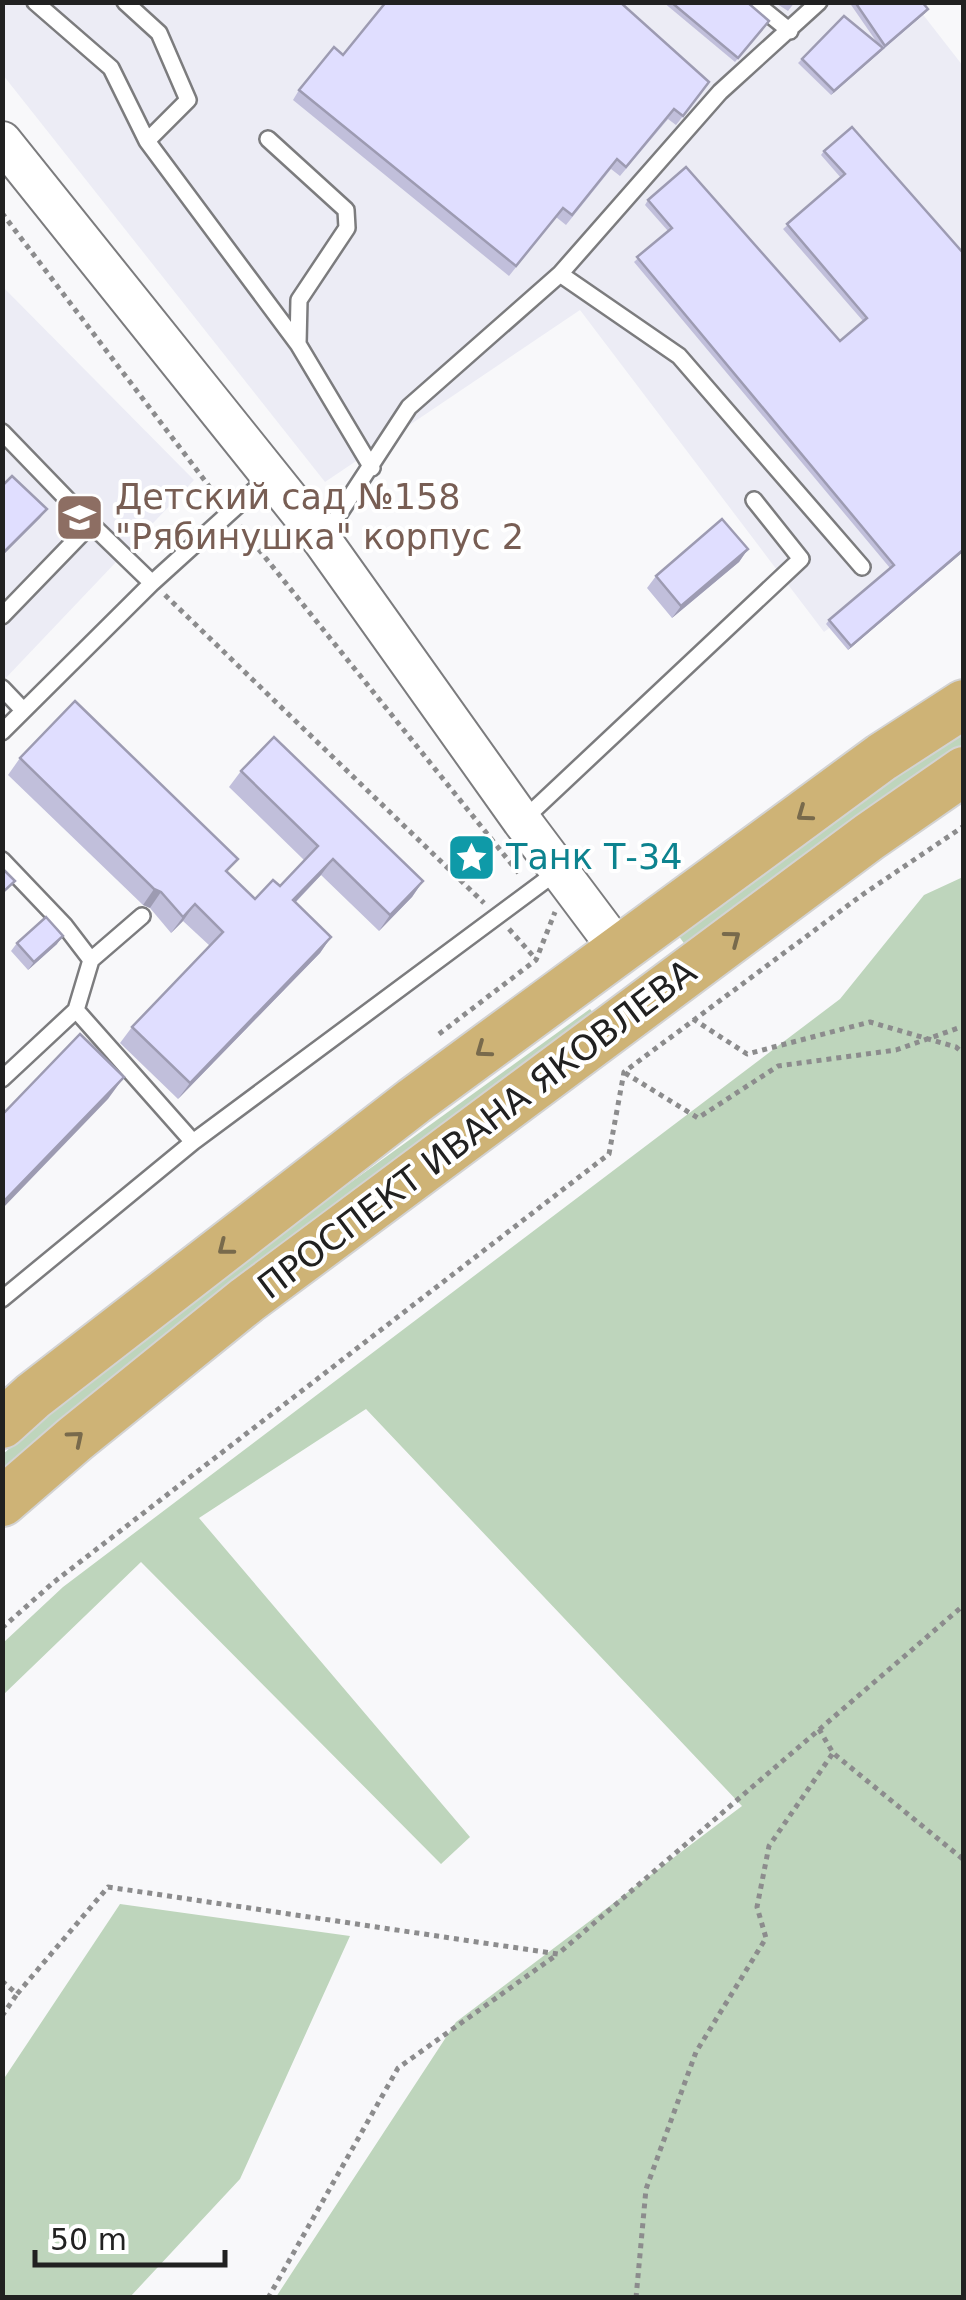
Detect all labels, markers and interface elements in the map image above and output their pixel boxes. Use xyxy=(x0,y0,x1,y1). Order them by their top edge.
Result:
place label: Детский сад №158 "Рябинушка" корпус 2 xyxy=(115,477,524,557)
school or university icon: Детский сад №158 "Рябинушка" корпус 2 xyxy=(54,491,106,543)
one-way arrow xyxy=(796,802,815,820)
place icon: Танк Т-34 xyxy=(445,831,497,883)
place label: Танк Т-34 xyxy=(505,837,683,877)
one-way arrow xyxy=(722,933,740,950)
street label: ПРОСПЕКТ ИВАНА ЯКОВЛЕВА xyxy=(250,951,704,1307)
one-way arrow xyxy=(476,1038,494,1056)
one-way arrow xyxy=(218,1236,236,1253)
one-way arrow xyxy=(65,1432,83,1450)
scale bar xyxy=(35,2205,225,2267)
text: 50 m xyxy=(50,2222,127,2257)

